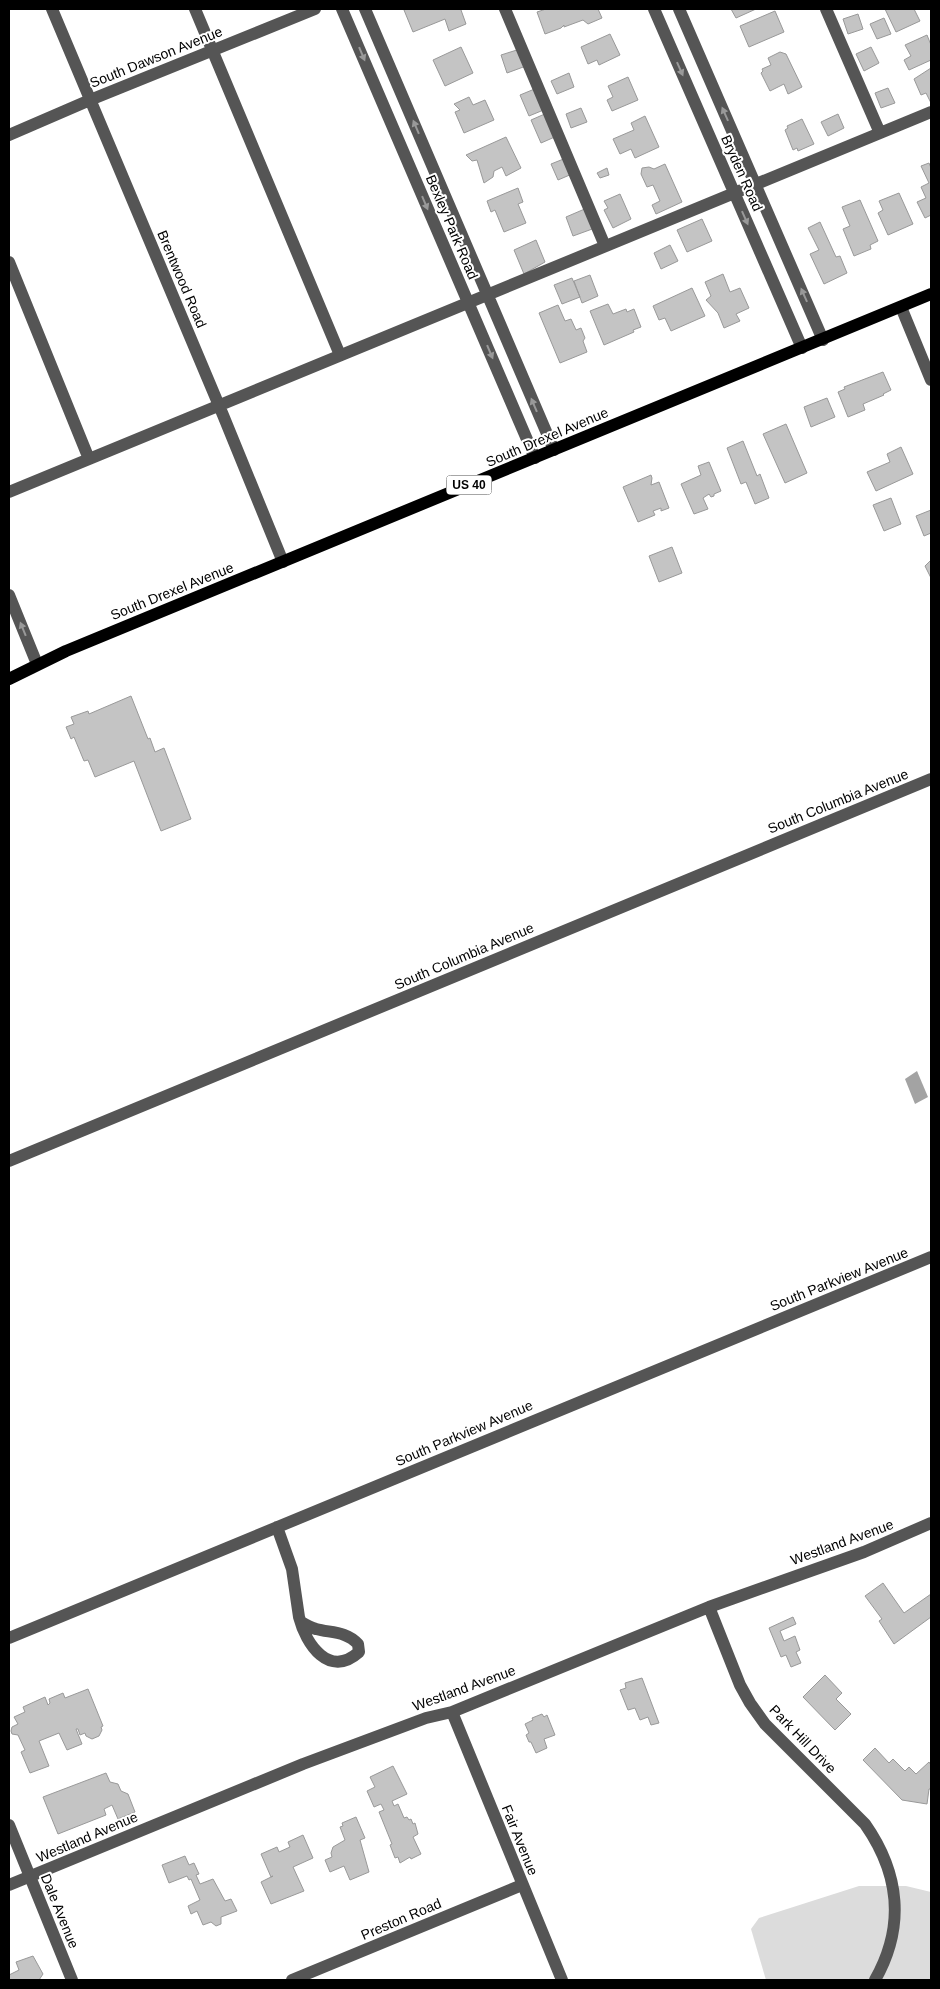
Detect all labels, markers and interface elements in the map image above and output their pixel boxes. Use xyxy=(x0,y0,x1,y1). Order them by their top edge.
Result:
street label: South Dawson Avenue xyxy=(87,23,225,91)
one-way arrow xyxy=(358,47,366,61)
one-way arrow xyxy=(677,62,685,76)
one-way arrow xyxy=(720,107,728,121)
one-way arrow xyxy=(411,120,419,134)
street label: Bryden Road xyxy=(718,132,766,214)
street label: Bexley Park Road xyxy=(423,172,481,282)
one-way arrow xyxy=(422,196,430,210)
one-way arrow xyxy=(742,211,750,225)
street label: Brentwood Road xyxy=(154,228,210,330)
one-way arrow xyxy=(799,288,807,302)
one-way arrow xyxy=(486,345,494,359)
one-way arrow xyxy=(530,398,538,412)
street label: South Drexel Avenue xyxy=(483,404,611,470)
road number: US 40 xyxy=(446,476,492,494)
street label: South Drexel Avenue xyxy=(108,559,236,623)
one-way arrow xyxy=(19,622,26,637)
street label: South Columbia Avenue xyxy=(765,765,911,837)
street label: South Columbia Avenue xyxy=(392,919,536,993)
street label: South Parkview Avenue xyxy=(768,1244,911,1314)
street label: South Parkview Avenue xyxy=(393,1397,535,1469)
street label: Westland Avenue xyxy=(788,1516,896,1568)
street label: Westland Avenue xyxy=(410,1662,518,1714)
street label: Park Hill Drive xyxy=(766,1702,840,1777)
street label: Fair Avenue xyxy=(499,1802,541,1878)
street label: Westland Avenue xyxy=(34,1808,140,1866)
street label: Dale Avenue xyxy=(38,1871,82,1951)
street label: Preston Road xyxy=(358,1895,444,1943)

